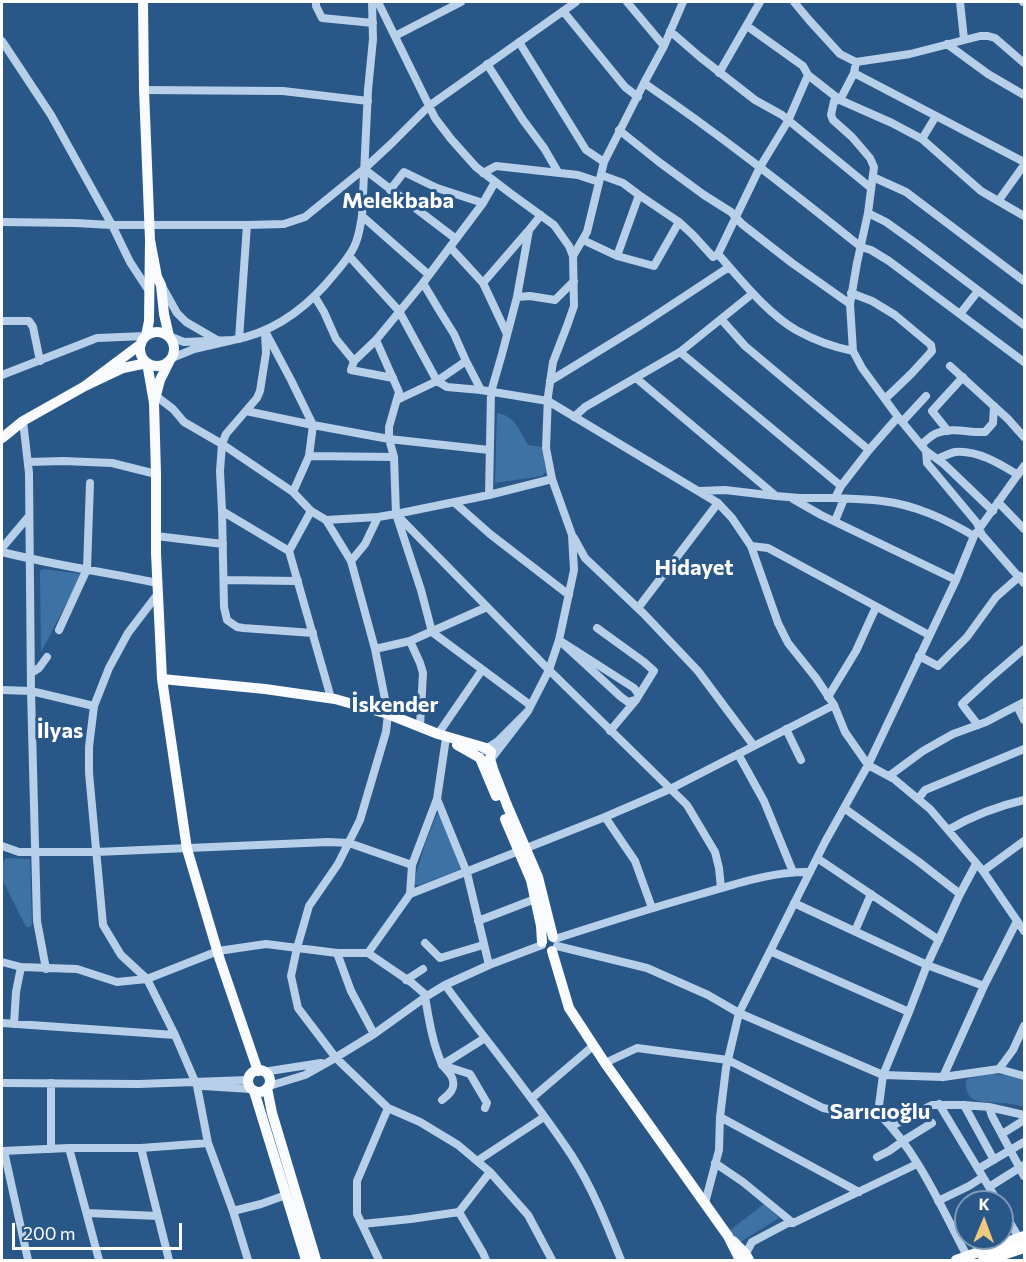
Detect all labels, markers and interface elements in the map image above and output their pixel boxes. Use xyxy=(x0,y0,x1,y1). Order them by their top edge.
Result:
district label: Melekbaba xyxy=(342,188,454,214)
district label: Hidayet xyxy=(654,555,734,581)
district label: İskender xyxy=(351,692,439,718)
district label: İlyas xyxy=(37,718,83,744)
district label: Sarıcıoğlu xyxy=(830,1099,930,1125)
north arrow xyxy=(954,1190,1014,1250)
text: K xyxy=(979,1194,990,1213)
scale bar xyxy=(15,1211,184,1249)
text: 200 m xyxy=(23,1222,76,1244)

